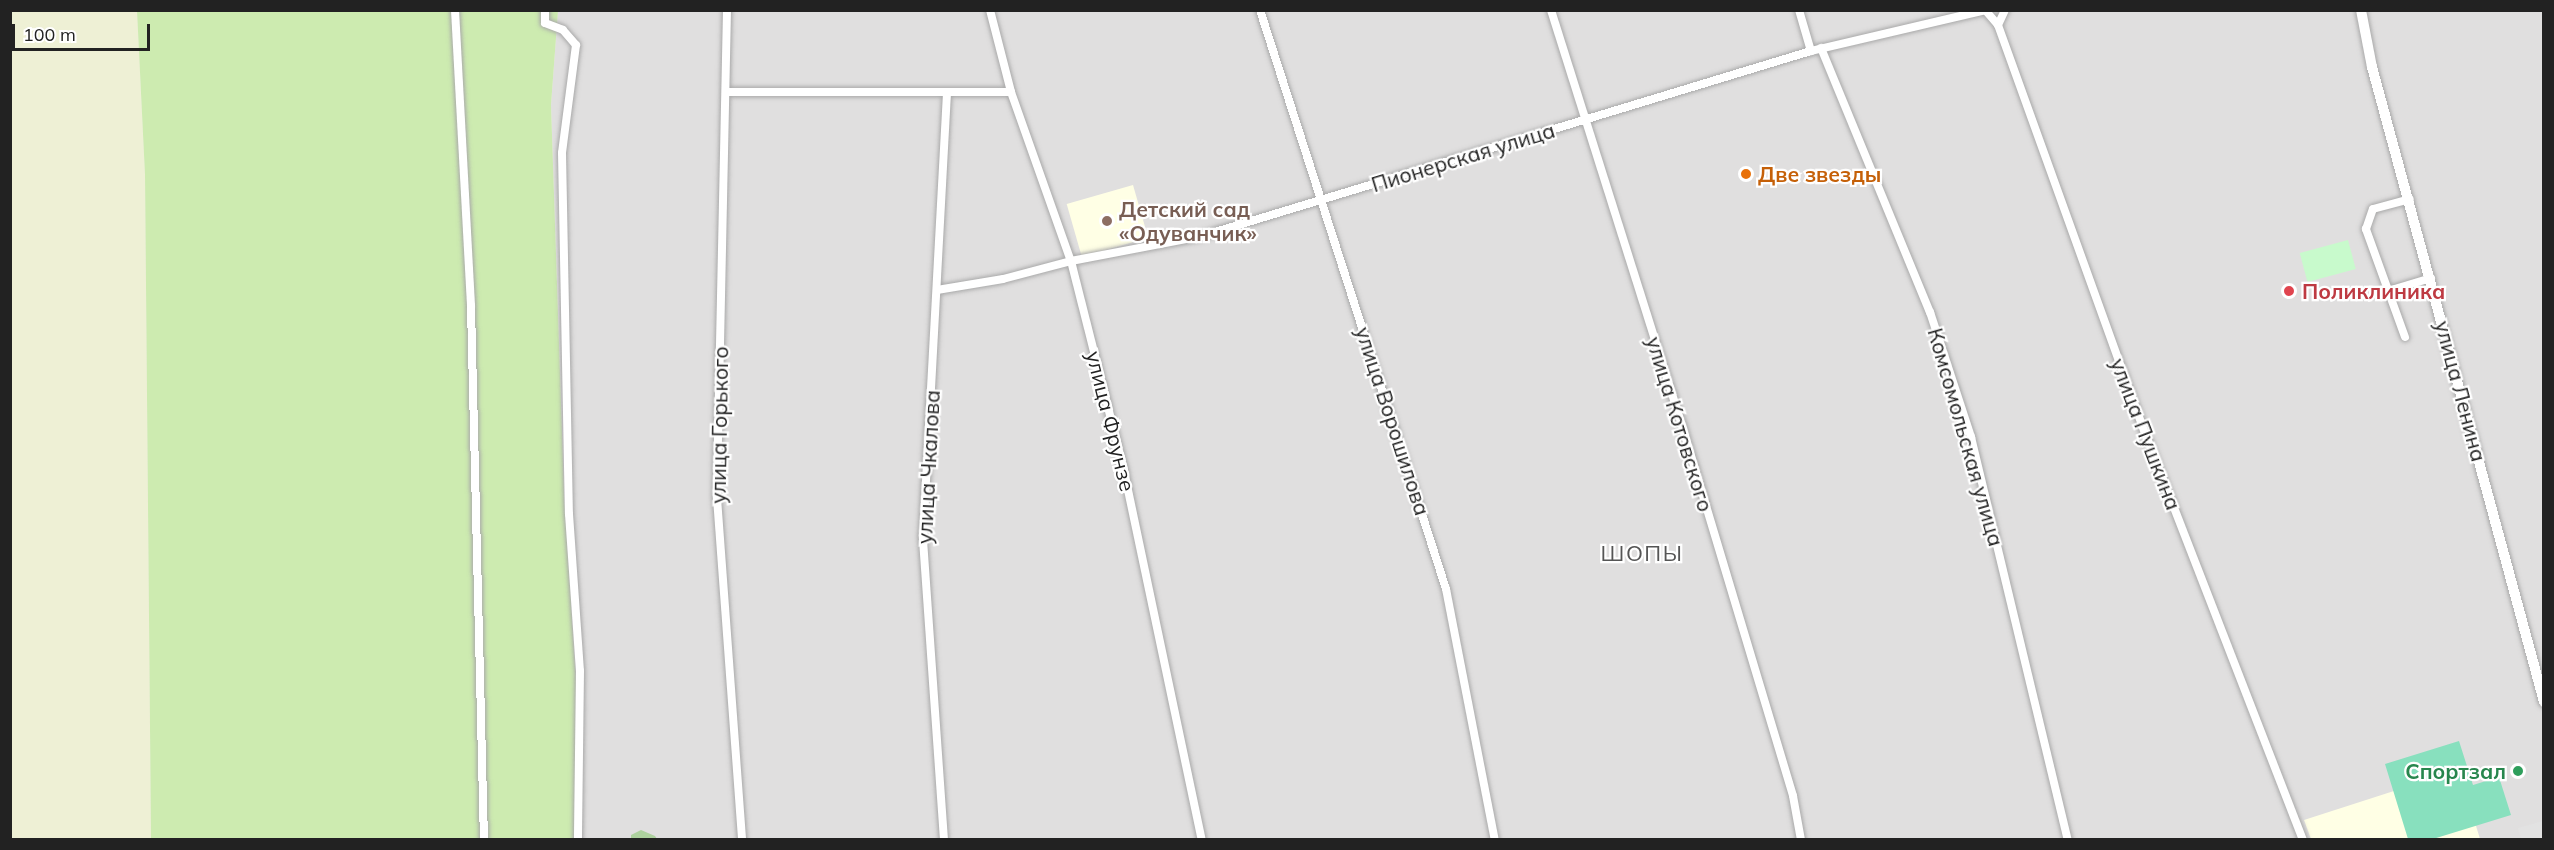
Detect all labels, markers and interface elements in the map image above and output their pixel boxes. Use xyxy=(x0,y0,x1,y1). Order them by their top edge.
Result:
scale bar xyxy=(15,12,153,50)
text: 100 m xyxy=(23,23,76,46)
street label: Пионерская улица xyxy=(1368,117,1558,197)
place label: Две звезды xyxy=(1758,161,1881,187)
marker: Две звезды xyxy=(1739,167,1753,181)
place label: Детский сад «Одуванчик» xyxy=(1119,196,1257,246)
marker: Детский сад «Одуванчик» xyxy=(1100,214,1114,228)
place label: Поликлиника xyxy=(2302,278,2445,304)
marker: Поликлиника xyxy=(2280,282,2298,300)
street label: улица Ленина xyxy=(2430,318,2492,464)
street label: улица Ворошилова xyxy=(1351,323,1435,519)
street label: Комсомольская улица xyxy=(1923,325,2009,549)
street label: улица Котовского xyxy=(1641,333,1719,515)
street label: улица Горького xyxy=(705,346,733,504)
street label: улица Фрунзе xyxy=(1081,348,1141,494)
street label: улица Пушкина xyxy=(2105,355,2187,513)
street label: улица Чкалова xyxy=(911,389,945,545)
district label: ШОПЫ xyxy=(1601,541,1683,567)
place label: Спортзал xyxy=(2405,758,2506,784)
marker: Спортзал xyxy=(2511,764,2525,778)

